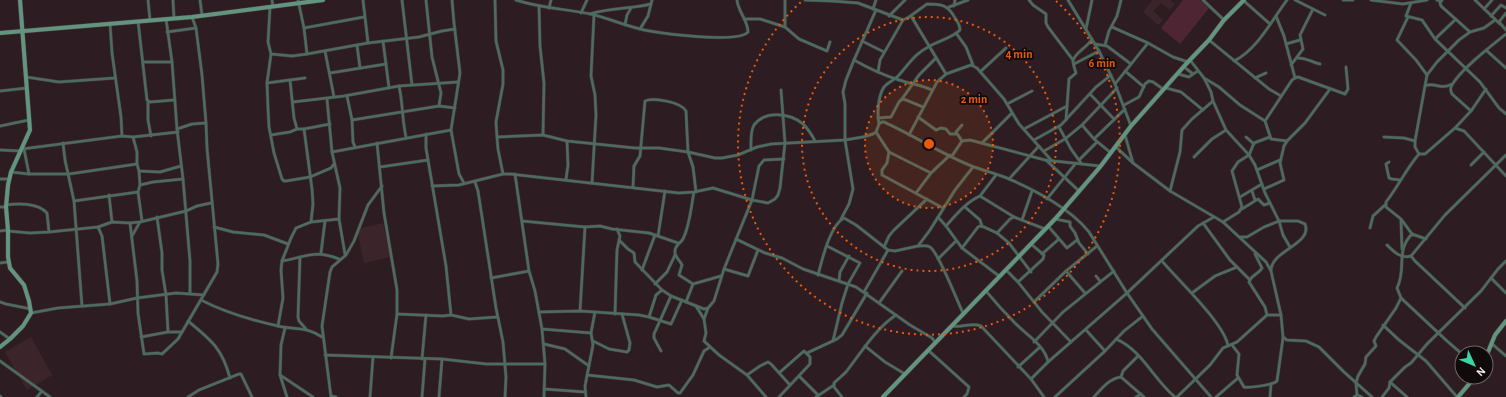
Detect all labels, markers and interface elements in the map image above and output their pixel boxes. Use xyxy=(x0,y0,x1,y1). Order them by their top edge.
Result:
text: 4 min xyxy=(1005,48,1033,60)
text: 6 min xyxy=(1089,57,1115,69)
text: 2 min xyxy=(961,93,987,105)
centre of rings xyxy=(922,137,936,151)
north arrow xyxy=(1454,345,1494,385)
text: N xyxy=(1474,365,1487,378)

